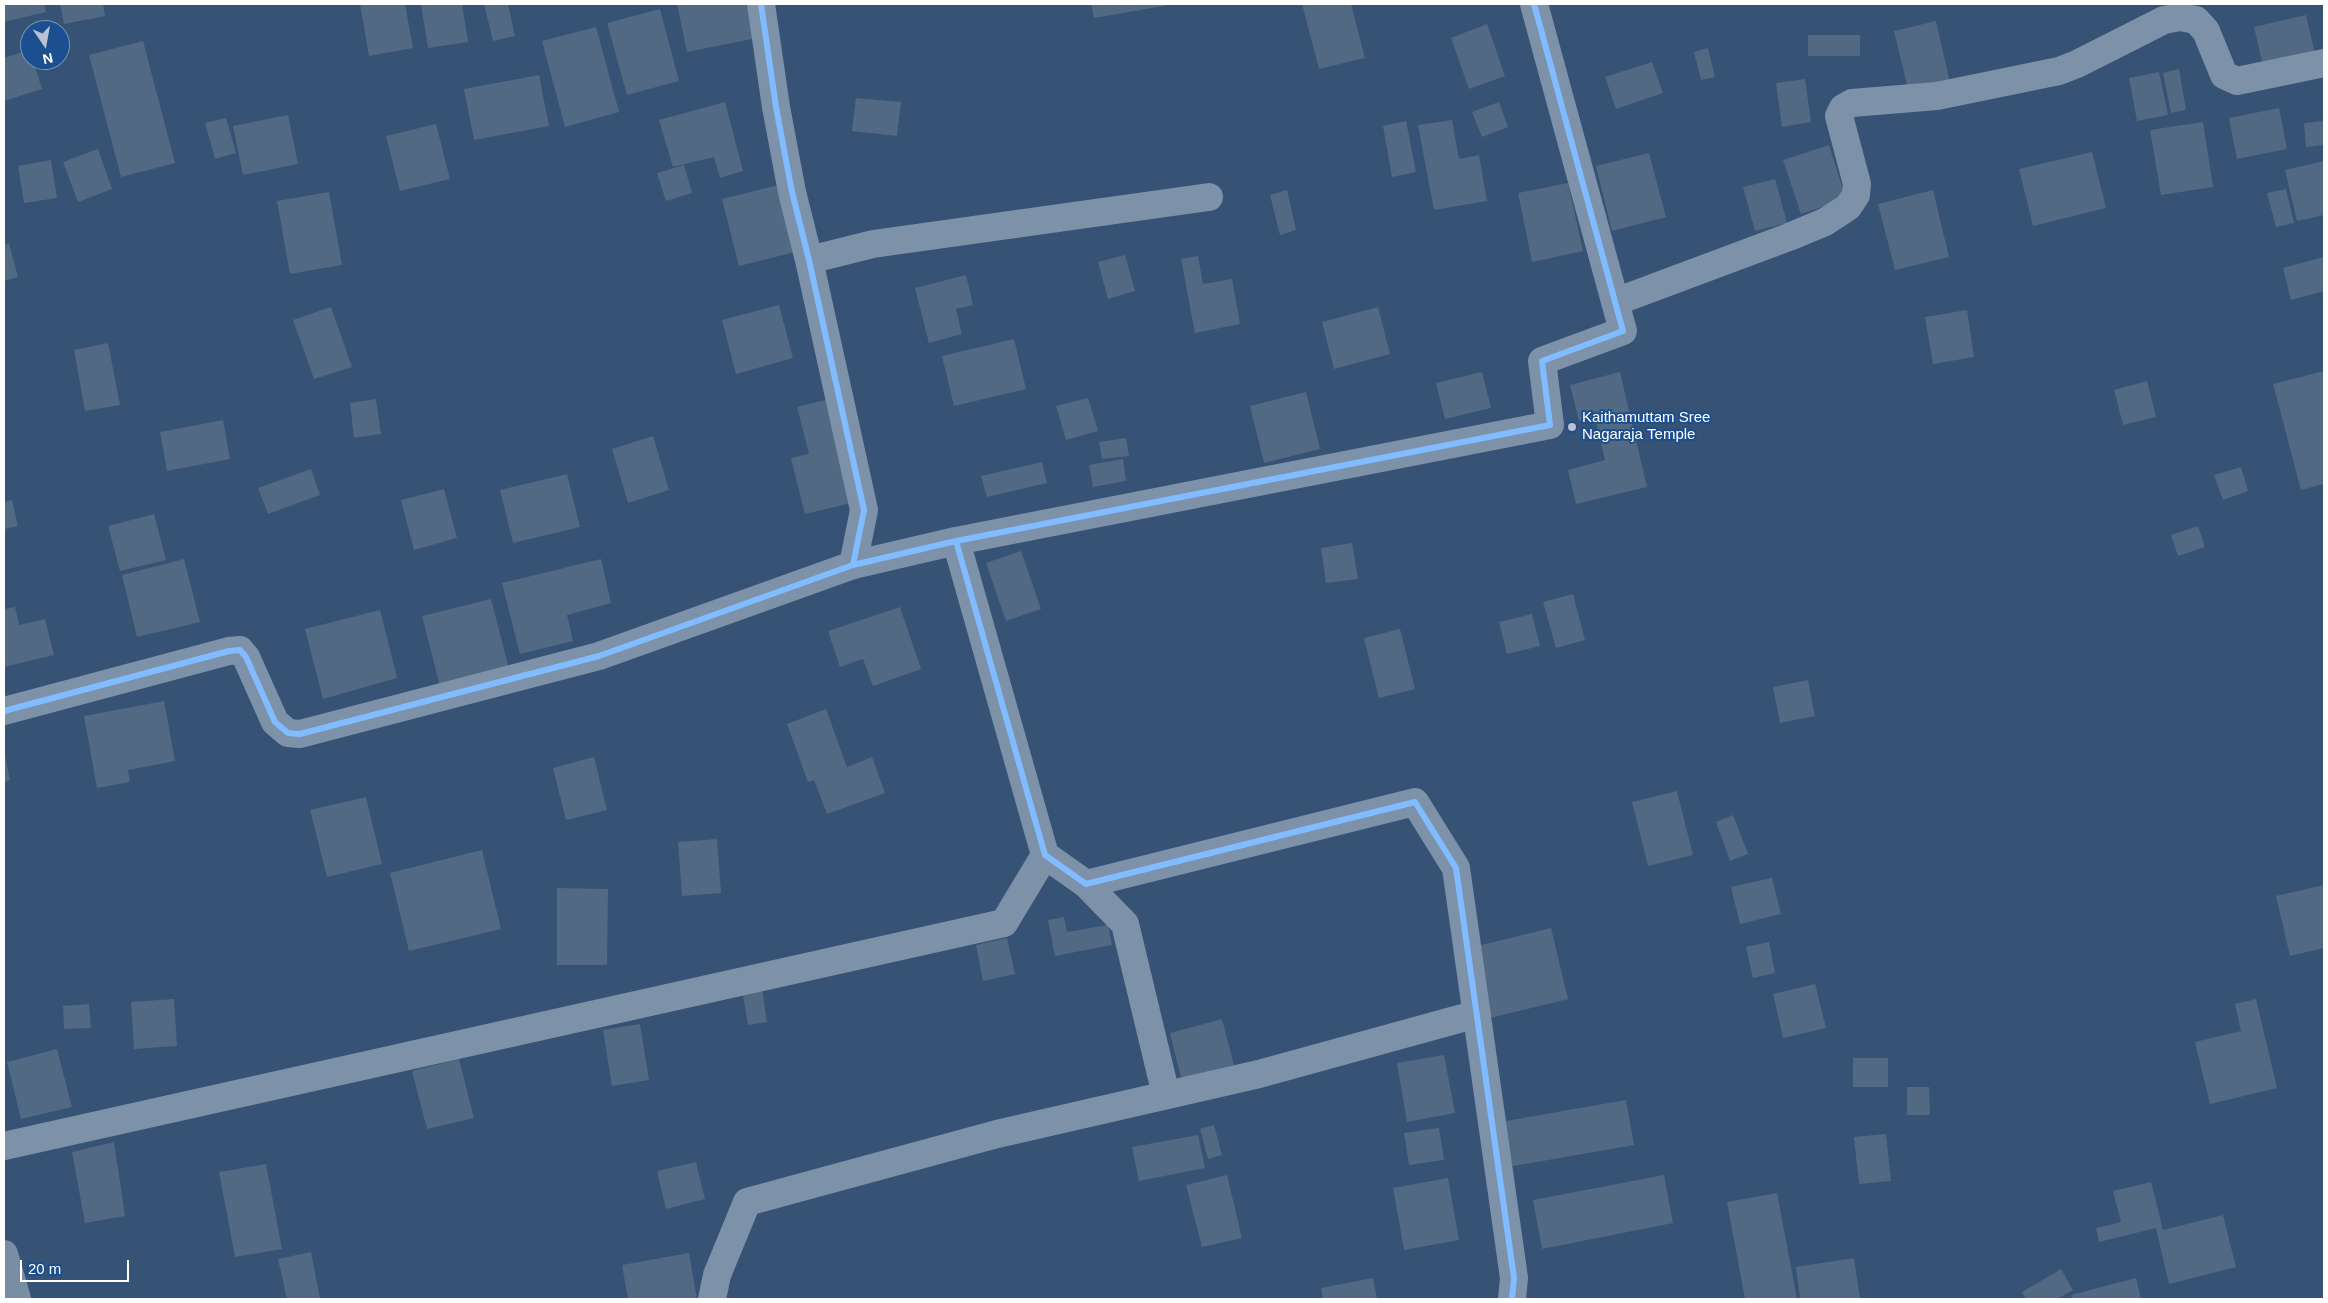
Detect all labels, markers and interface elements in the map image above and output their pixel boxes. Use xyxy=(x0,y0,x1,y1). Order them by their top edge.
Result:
north arrow xyxy=(20,20,70,70)
text: N xyxy=(41,50,55,68)
place label: Kaithamuttam Sree Nagaraja Temple xyxy=(1582,409,1710,444)
marker: Kaithamuttam Sree Nagaraja Temple xyxy=(1566,421,1578,433)
scale bar xyxy=(22,1250,131,1282)
text: 20 m xyxy=(28,1260,61,1277)

